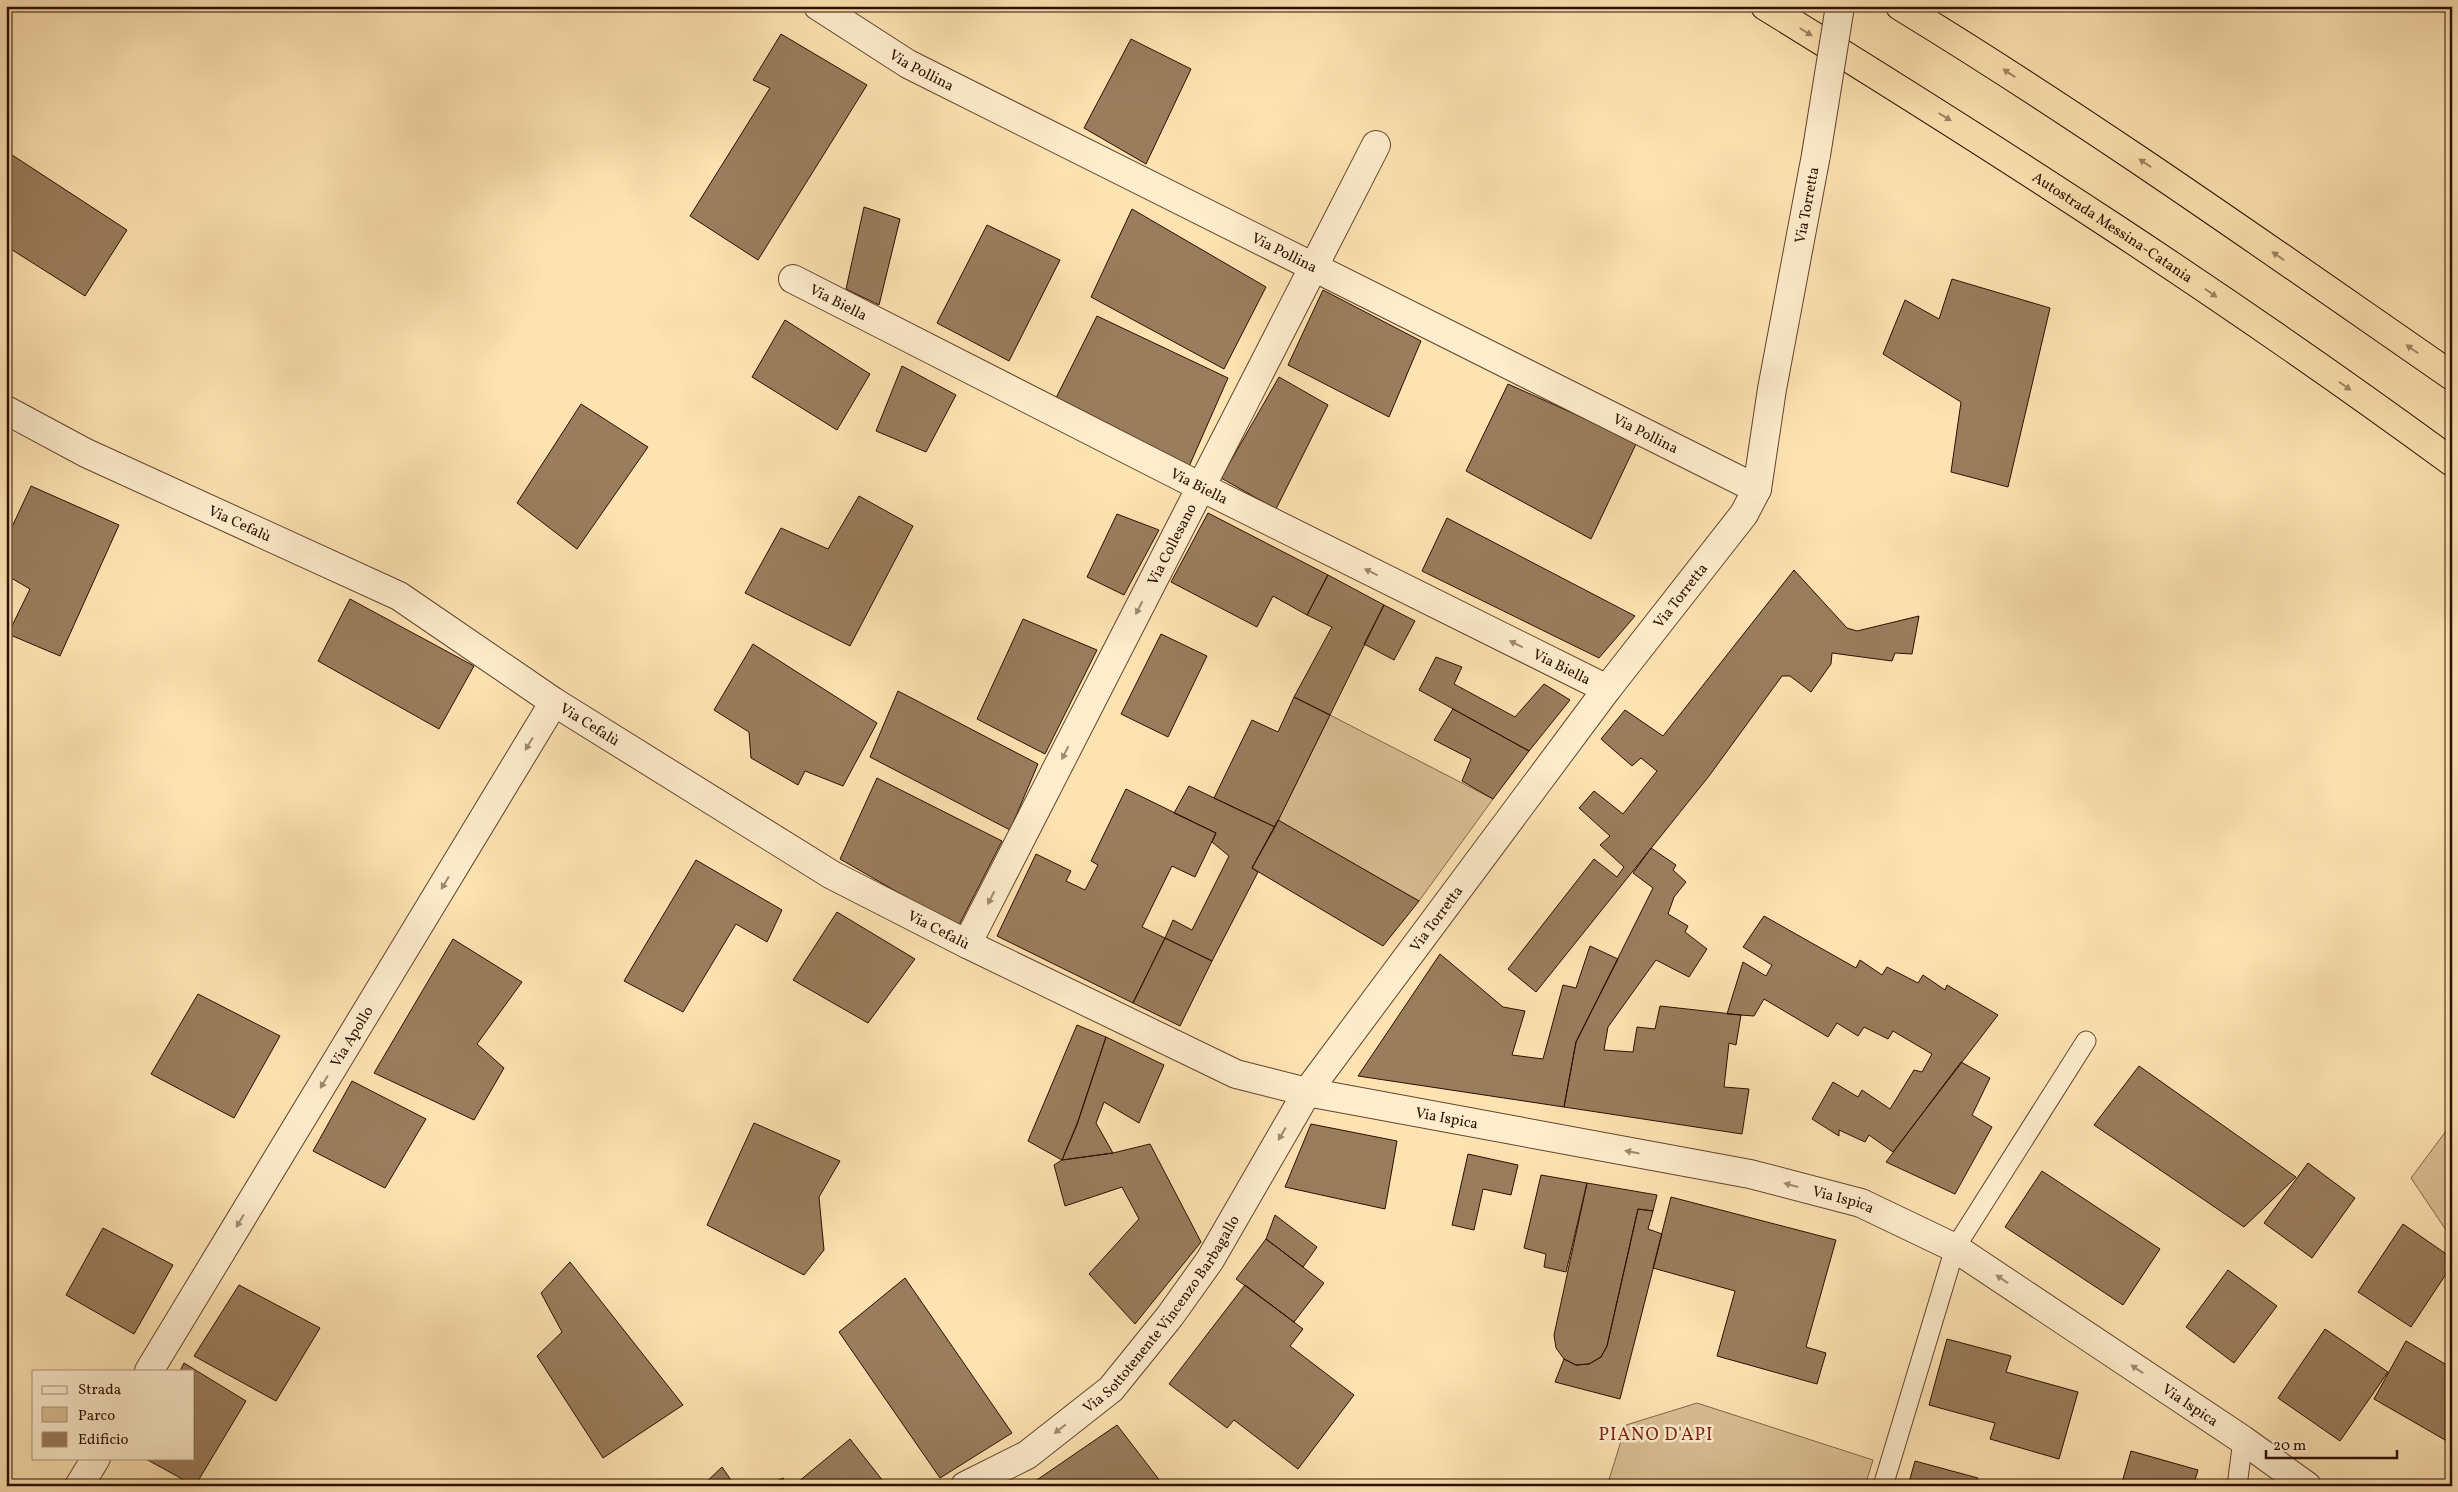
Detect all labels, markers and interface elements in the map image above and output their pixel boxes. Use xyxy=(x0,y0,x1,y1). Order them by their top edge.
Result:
one-way arrow xyxy=(1800,27,1813,36)
street label: Via Pollina xyxy=(884,45,957,97)
one-way arrow xyxy=(2003,68,2016,78)
one-way arrow xyxy=(1938,112,1951,121)
one-way arrow xyxy=(2138,159,2151,168)
street label: Via Torretta xyxy=(1791,165,1826,245)
street label: Autostrada Messina-Catania xyxy=(2027,168,2196,289)
street label: Via Pollina xyxy=(1247,229,1320,279)
one-way arrow xyxy=(2272,251,2285,261)
street label: Via Biella xyxy=(805,280,870,327)
one-way arrow xyxy=(2205,288,2218,298)
one-way arrow xyxy=(2405,344,2419,354)
one-way arrow xyxy=(2338,381,2352,391)
street label: Via Pollina xyxy=(1609,409,1681,460)
street label: Via Biella xyxy=(1166,464,1231,511)
street label: Via Cefalù xyxy=(204,501,274,548)
street label: Via Collesano xyxy=(1143,501,1203,589)
street label: Via Torretta xyxy=(1649,559,1714,633)
one-way arrow xyxy=(1364,568,1378,576)
one-way arrow xyxy=(1135,601,1143,615)
one-way arrow xyxy=(1509,640,1523,648)
street label: Via Biella xyxy=(1529,645,1594,691)
street label: Via Cefalù xyxy=(555,699,623,752)
one-way arrow xyxy=(524,738,533,751)
one-way arrow xyxy=(1061,746,1069,760)
one-way arrow xyxy=(440,877,449,890)
street label: Via Torretta xyxy=(1406,882,1469,957)
one-way arrow xyxy=(987,891,995,905)
street label: Via Cefalù xyxy=(903,906,973,955)
street label: Via Apollo xyxy=(326,1003,379,1072)
one-way arrow xyxy=(320,1075,329,1088)
street label: Via Ispica xyxy=(1413,1103,1480,1135)
one-way arrow xyxy=(1278,1127,1287,1140)
one-way arrow xyxy=(1624,1148,1640,1156)
one-way arrow xyxy=(1784,1181,1799,1189)
street label: Via Ispica xyxy=(1810,1182,1877,1220)
street label: Via Sottotenente Vincenzo Barbagallo xyxy=(1079,1212,1246,1419)
one-way arrow xyxy=(235,1214,244,1227)
one-way arrow xyxy=(1995,1274,2008,1284)
one-way arrow xyxy=(2130,1364,2144,1374)
legend xyxy=(32,1370,195,1460)
text: Strada xyxy=(78,1380,121,1401)
street label: Via Ispica xyxy=(2157,1380,2222,1432)
text: Parco xyxy=(78,1406,115,1427)
one-way arrow xyxy=(1054,1423,1067,1434)
district label: PIANO D'API xyxy=(1599,1423,1713,1448)
scale bar xyxy=(2266,1427,2397,1459)
text: Edificio xyxy=(78,1430,129,1451)
text: 20 m xyxy=(2273,1436,2306,1457)

